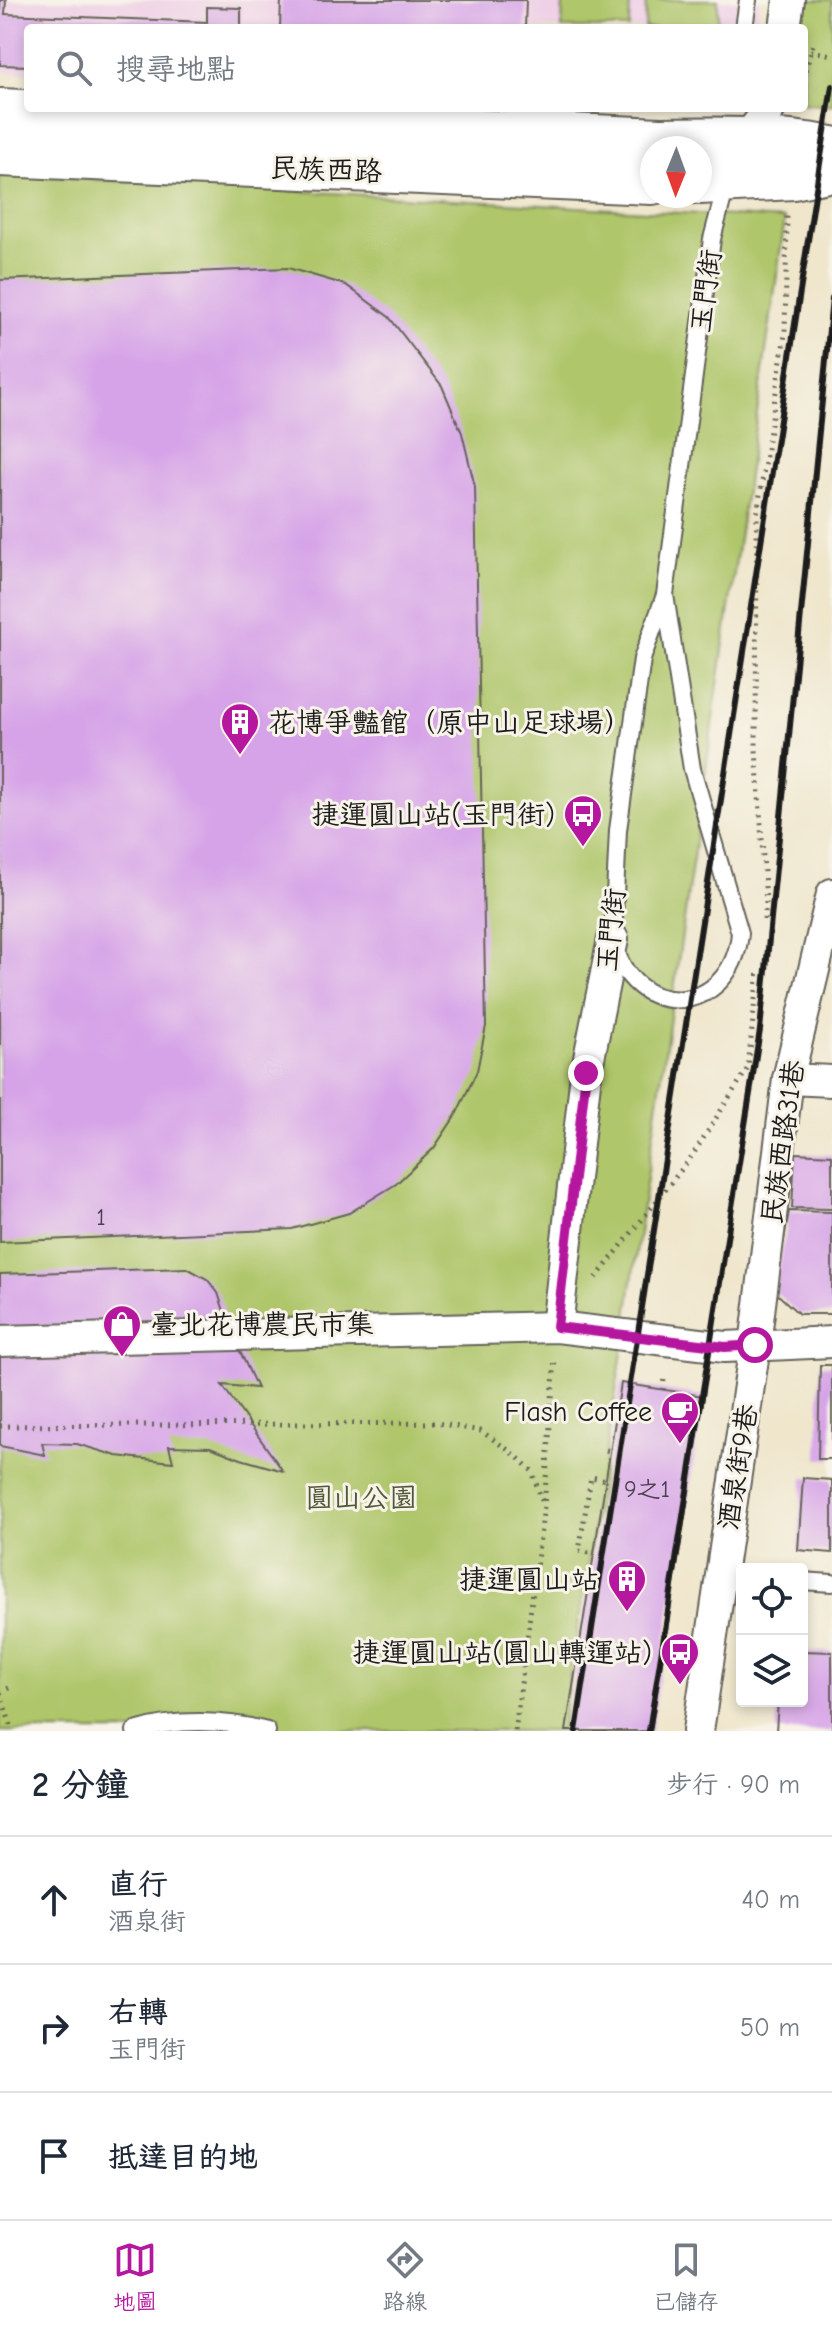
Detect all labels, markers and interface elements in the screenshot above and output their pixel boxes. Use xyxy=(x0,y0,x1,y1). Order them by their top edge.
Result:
search box xyxy=(24,24,808,112)
icon: search xyxy=(52,46,96,90)
text: 搜尋地點 xyxy=(116,52,236,87)
north arrow xyxy=(640,136,712,208)
street label: 民族西路 xyxy=(269,152,382,188)
street label: 玉門街 xyxy=(684,247,728,335)
building icon: 花博爭豔館（原中山足球場） xyxy=(219,701,261,756)
place label: 花博爭豔館（原中山足球場） xyxy=(268,707,632,739)
bus stop icon: 捷運圓山站(玉門街) xyxy=(562,793,604,848)
place label: 捷運圓山站(玉門街) xyxy=(312,799,555,831)
street label: 玉門街 xyxy=(591,887,631,974)
route end xyxy=(568,1055,604,1091)
street label: 民族西路31巷 xyxy=(756,1057,810,1226)
house number: 1 xyxy=(96,1203,106,1231)
shop icon: 臺北花博農民市集 xyxy=(101,1303,143,1358)
place label: 臺北花博農民市集 xyxy=(150,1309,374,1341)
route start xyxy=(737,1327,773,1363)
cafe icon: Flash Coffee xyxy=(659,1390,701,1445)
place label: Flash Coffee xyxy=(504,1396,652,1428)
street label: 酒泉街9巷 xyxy=(712,1401,764,1532)
house number: 9之1 xyxy=(624,1475,670,1503)
park label: 圓山公園 xyxy=(305,1482,417,1514)
building icon: 捷運圓山站 xyxy=(606,1558,648,1613)
map controls xyxy=(736,1563,808,1707)
button: locate xyxy=(736,1563,808,1635)
place label: 捷運圓山站 xyxy=(459,1564,599,1596)
bus stop icon: 捷運圓山站(圓山轉運站) xyxy=(659,1631,701,1686)
button: layers xyxy=(736,1635,808,1707)
place label: 捷運圓山站(圓山轉運站) xyxy=(353,1637,652,1669)
text: 2 分鐘 xyxy=(32,1765,129,1805)
text: 步行 · 90 m xyxy=(666,1770,800,1800)
text: 直行 xyxy=(108,1867,168,1902)
icon: ahead xyxy=(32,1878,76,1922)
text: 40 m xyxy=(741,1885,800,1915)
text: 酒泉街 xyxy=(108,1907,186,1937)
text: 右轉 xyxy=(108,1995,168,2030)
icon: right xyxy=(32,2006,76,2050)
text: 50 m xyxy=(740,2013,800,2043)
text: 玉門街 xyxy=(108,2035,186,2065)
icon: arrive xyxy=(32,2134,76,2178)
text: 抵達目的地 xyxy=(108,2140,258,2175)
tab: 地圖 xyxy=(113,2238,157,2315)
tab: 路線 xyxy=(383,2238,427,2315)
tab: 已儲存 xyxy=(653,2238,719,2315)

